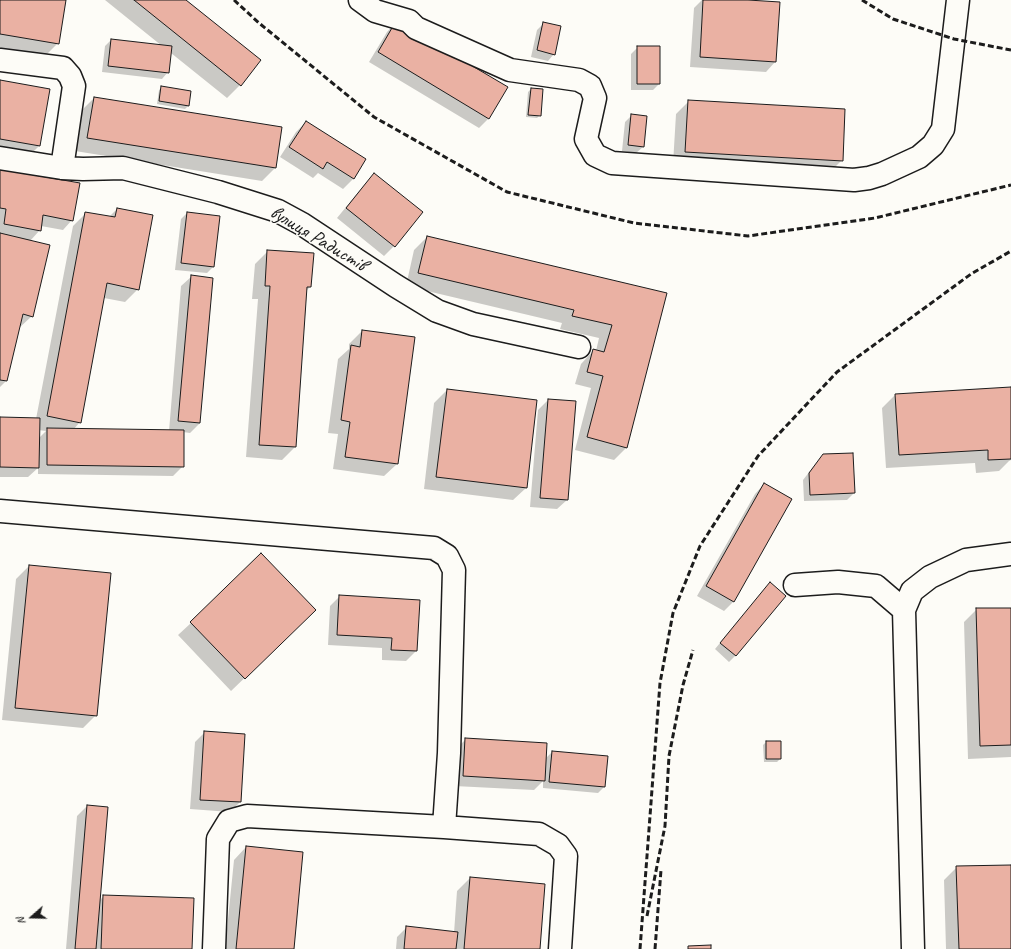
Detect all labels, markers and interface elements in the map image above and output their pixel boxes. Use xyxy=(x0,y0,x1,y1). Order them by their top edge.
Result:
street label: вулиця Радистів xyxy=(265,201,371,277)
north arrow xyxy=(12,897,52,937)
text: N xyxy=(13,916,28,927)

